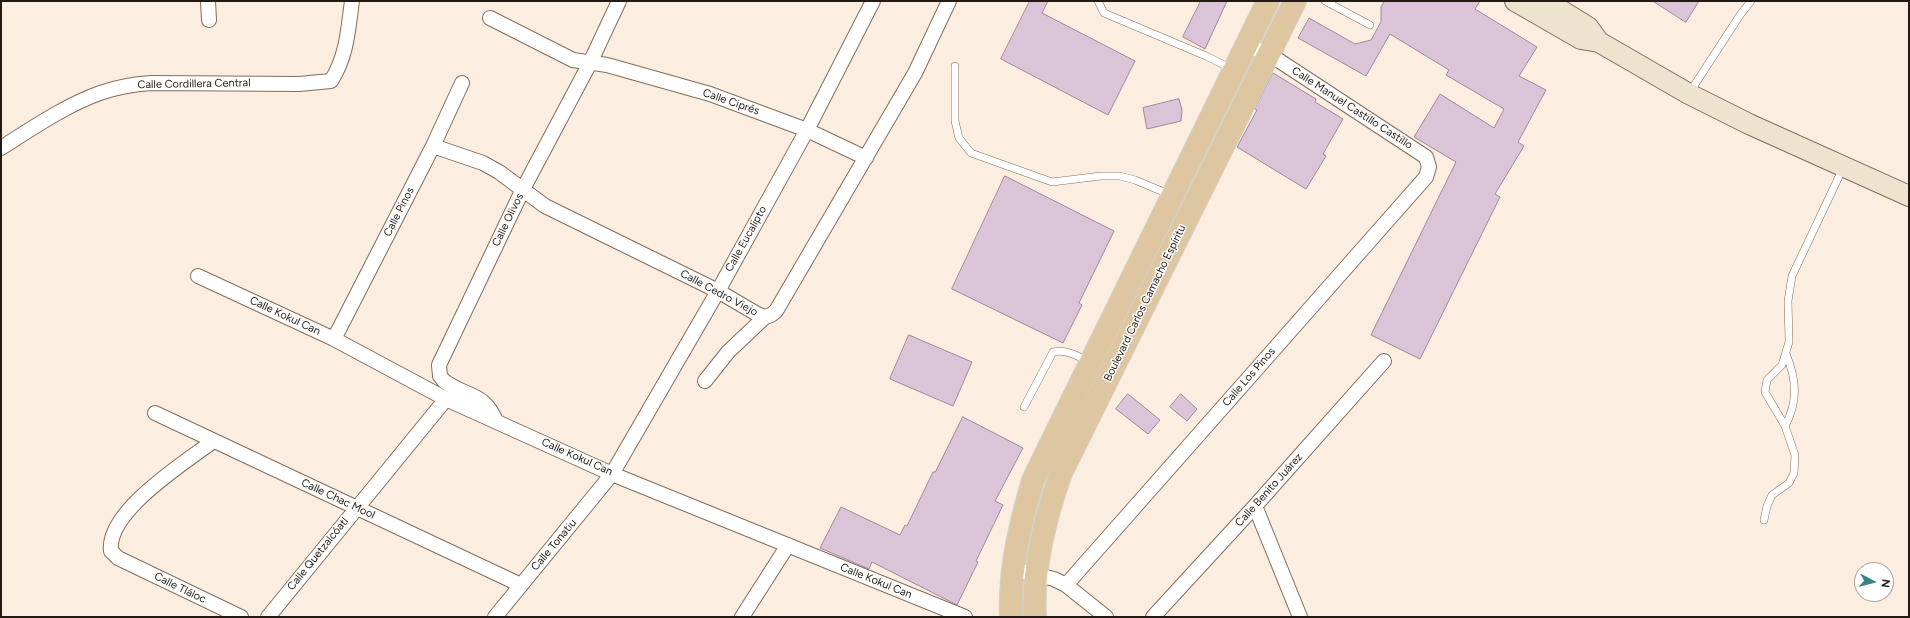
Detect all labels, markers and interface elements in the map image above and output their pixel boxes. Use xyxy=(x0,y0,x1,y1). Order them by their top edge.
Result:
street label: Calle Manuel Castillo Castillo xyxy=(1289,64,1415,152)
street label: Calle Cordillera Central xyxy=(137,76,251,92)
street label: Calle Ciprés xyxy=(701,86,761,118)
street label: Calle Pinos xyxy=(381,185,417,239)
street label: Calle Olivos xyxy=(489,191,527,249)
street label: Calle Eucalipto xyxy=(722,204,770,274)
street label: Boulevard Carlos Camacho Espíritu xyxy=(1101,223,1189,383)
street label: Calle Cedro Viejo xyxy=(678,267,760,319)
street label: Calle Kokul Can xyxy=(248,294,322,338)
street label: Calle Los Pinos xyxy=(1220,345,1278,409)
street label: Calle Kokul Can xyxy=(539,435,615,479)
street label: Calle Benito Juárez xyxy=(1233,451,1305,529)
street label: Calle Chac Mool xyxy=(299,476,377,522)
street label: Calle Quetzalcóatl xyxy=(285,515,351,593)
street label: Calle Tonatiu xyxy=(529,516,579,574)
street label: Calle Kokul Can xyxy=(838,561,914,601)
north arrow xyxy=(1854,562,1894,602)
street label: Calle Tláloc xyxy=(152,570,208,606)
text: N xyxy=(1878,578,1892,588)

